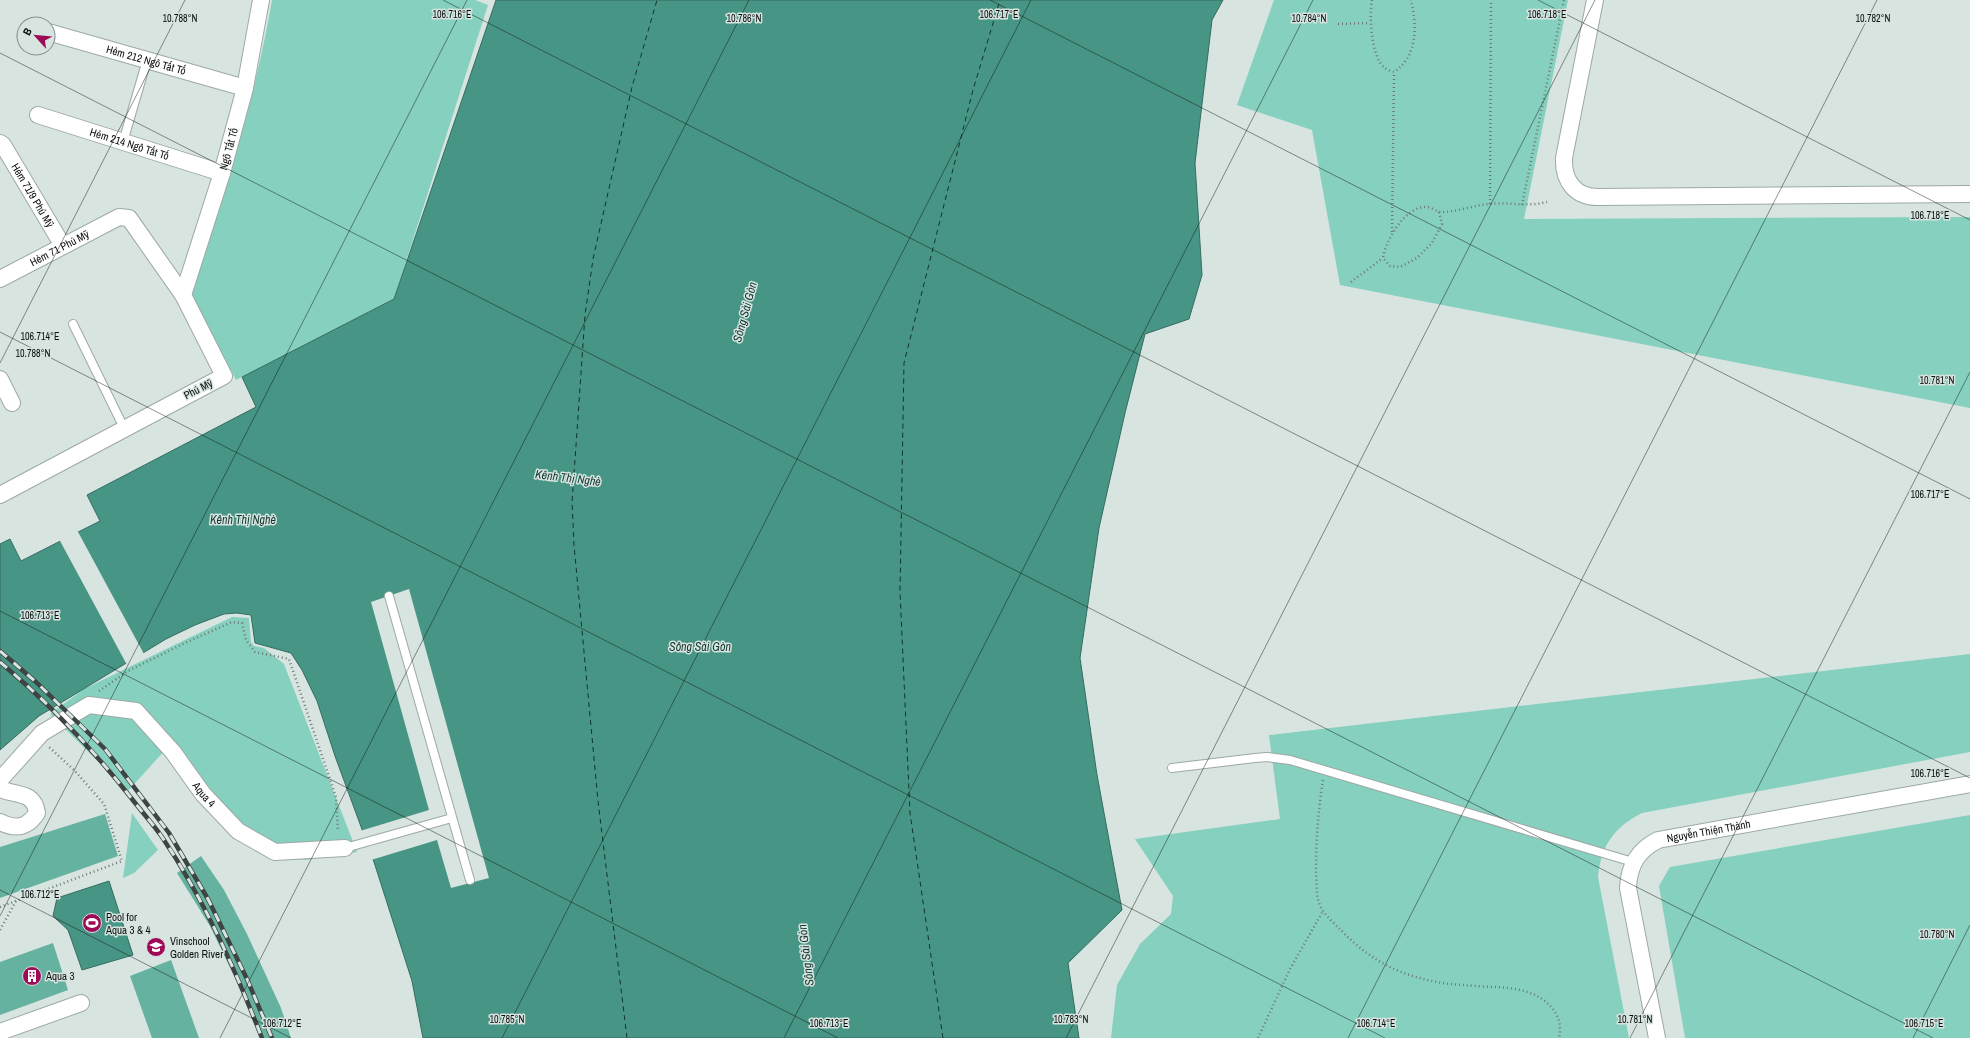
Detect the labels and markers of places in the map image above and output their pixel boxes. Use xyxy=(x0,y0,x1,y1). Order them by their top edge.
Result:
place label: Pool for Aqua 3 & 4 xyxy=(105,910,151,937)
sports icon: Pool for Aqua 3 & 4 xyxy=(81,912,103,934)
place label: Vinschool Golden River xyxy=(170,934,223,961)
school or university icon: Vinschool Golden River xyxy=(145,936,167,958)
building icon: Aqua 3 xyxy=(21,965,43,987)
place label: Aqua 3 xyxy=(45,969,75,983)

